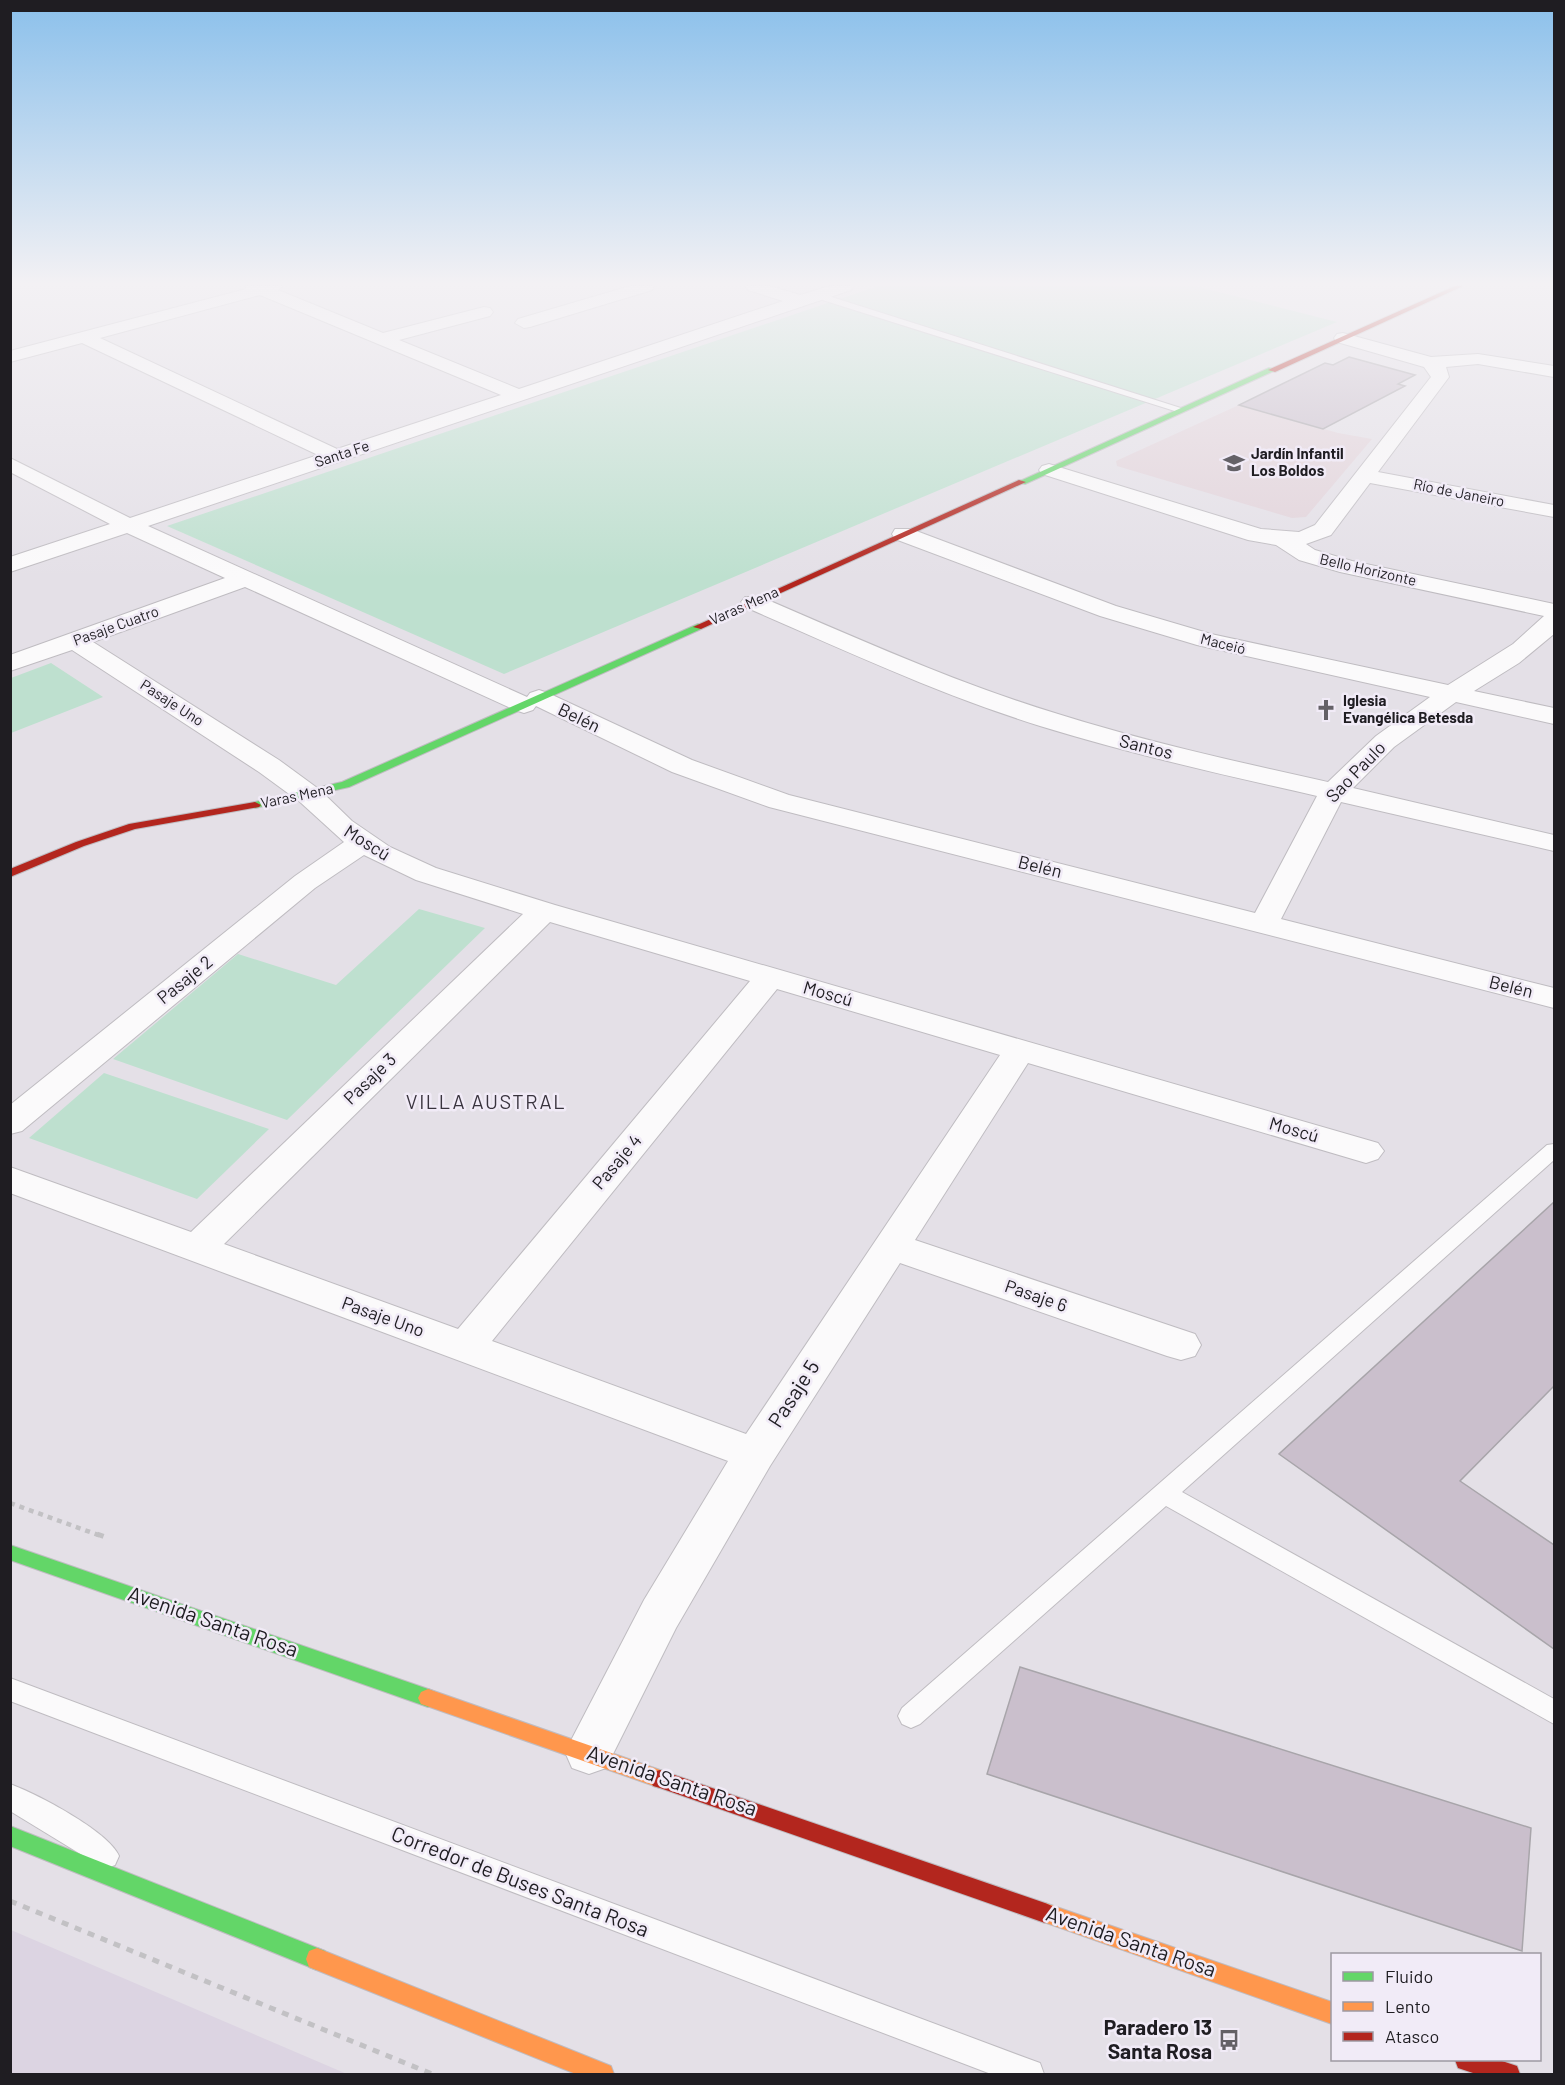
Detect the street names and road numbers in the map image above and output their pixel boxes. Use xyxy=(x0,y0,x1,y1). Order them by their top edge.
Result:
street label: Santa Fe xyxy=(312,436,371,470)
street label: Río de Janeiro xyxy=(1412,474,1506,510)
street label: Bello Horizonte xyxy=(1318,549,1418,589)
street label: Varas Mena xyxy=(706,582,781,628)
street label: Pasaje Cuatro xyxy=(70,601,161,649)
street label: Maceió xyxy=(1199,629,1248,657)
street label: Pasaje Uno xyxy=(137,675,208,729)
street label: Belén xyxy=(555,697,604,737)
street label: Santos xyxy=(1117,729,1175,763)
street label: Sao Paulo xyxy=(1321,736,1390,806)
street label: Varas Mena xyxy=(259,779,335,811)
street label: Moscú xyxy=(340,819,395,865)
street label: Belén xyxy=(1016,850,1064,882)
street label: Pasaje 2 xyxy=(152,950,217,1008)
street label: Belén xyxy=(1487,970,1535,1002)
street label: Moscú xyxy=(801,976,856,1011)
street label: Pasaje 3 xyxy=(338,1048,400,1109)
street label: Moscú xyxy=(1267,1112,1322,1147)
street label: Pasaje 4 xyxy=(587,1129,646,1193)
street label: Pasaje 6 xyxy=(1002,1274,1070,1316)
street label: Pasaje Uno xyxy=(339,1291,428,1341)
street label: Pasaje 5 xyxy=(762,1355,824,1432)
street label: Avenida Santa Rosa xyxy=(125,1580,302,1661)
street label: Avenida Santa Rosa xyxy=(584,1739,761,1820)
street label: Corredor de Buses Santa Rosa xyxy=(388,1820,653,1941)
street label: Avenida Santa Rosa xyxy=(1043,1900,1220,1981)

